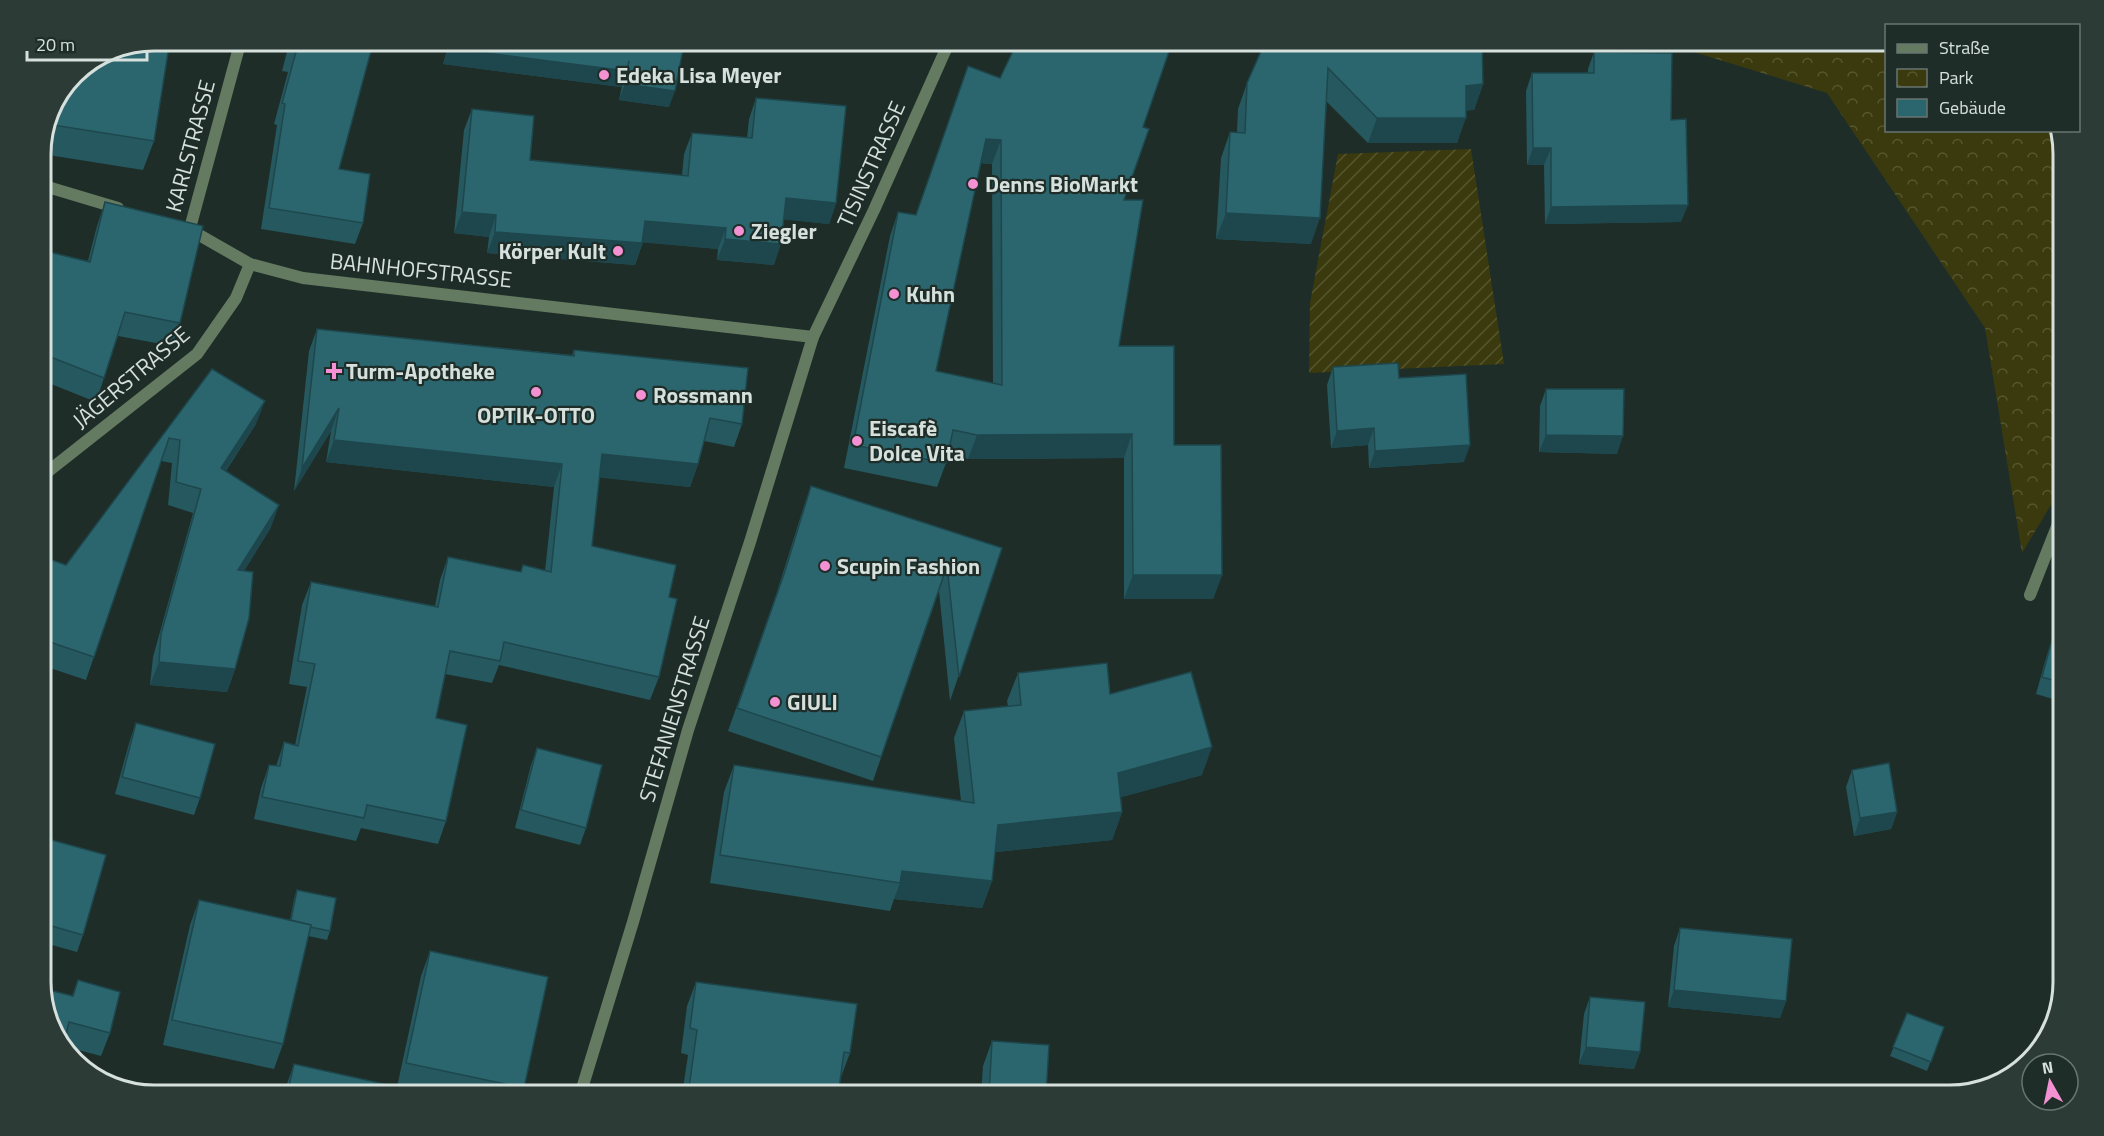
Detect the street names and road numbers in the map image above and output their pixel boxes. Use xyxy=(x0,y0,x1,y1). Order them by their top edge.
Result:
street label: KARLSTRASSE xyxy=(156,76,224,216)
street label: TISINSTRASSE xyxy=(828,95,914,233)
street label: BAHNHOFSTRASSE xyxy=(328,244,514,296)
street label: JÄGERSTRASSE xyxy=(65,318,197,436)
street label: STEFANIENSTRASSE xyxy=(630,612,718,806)

